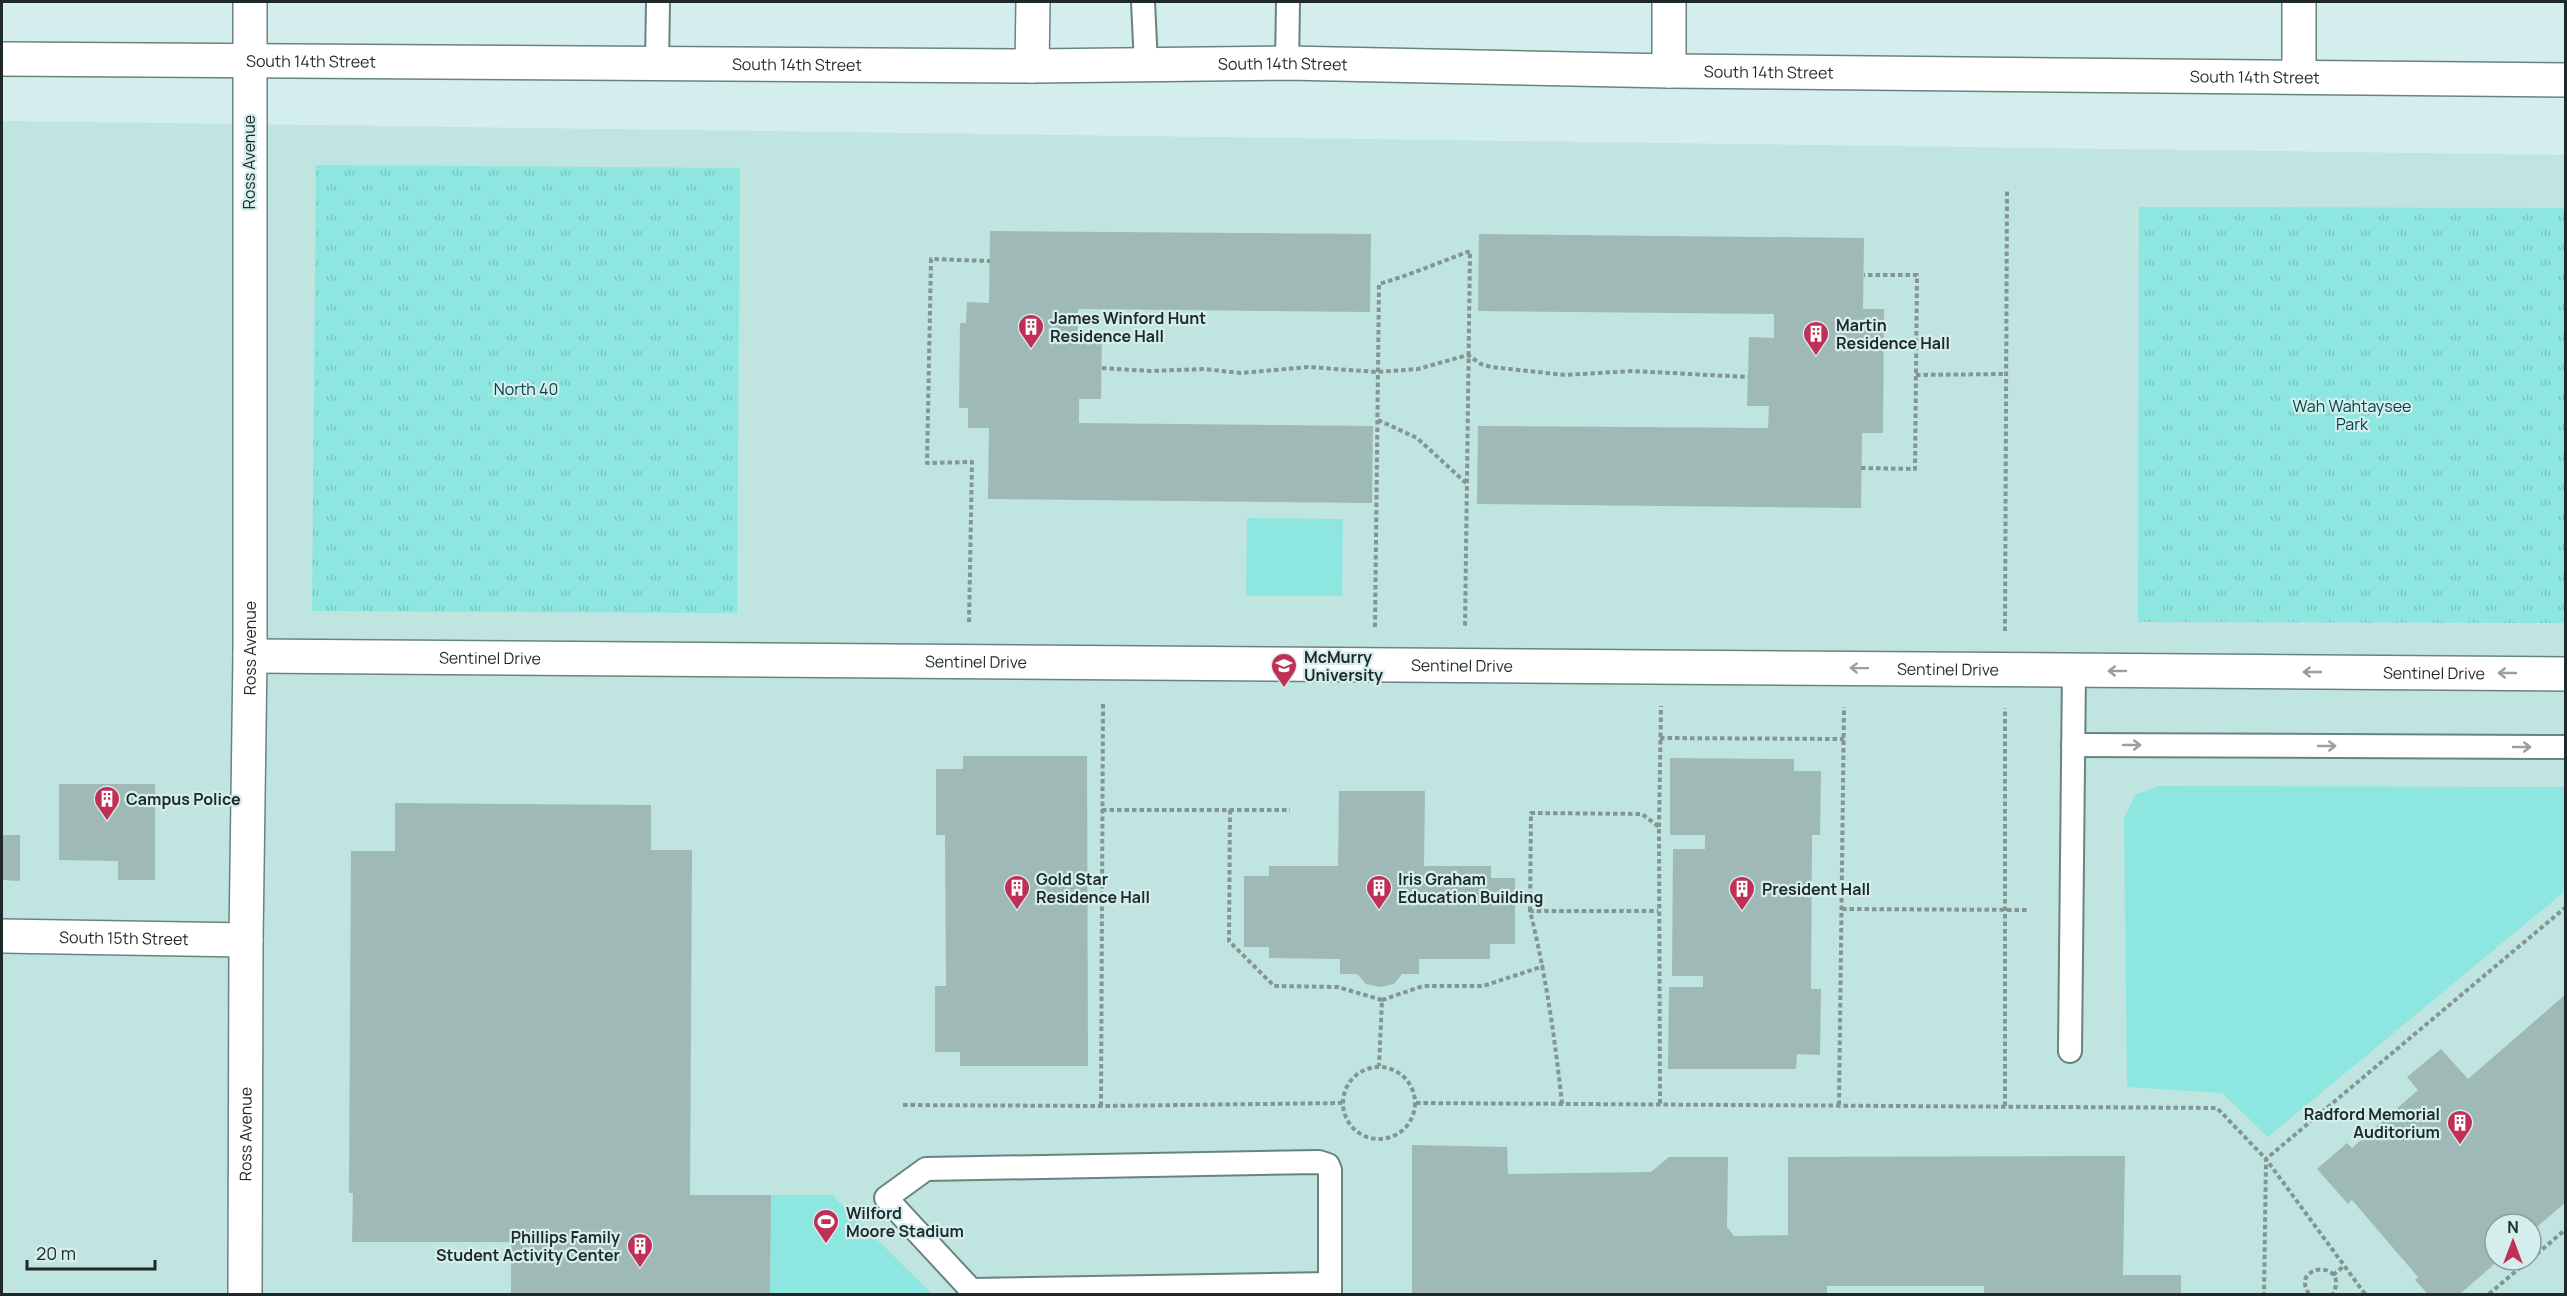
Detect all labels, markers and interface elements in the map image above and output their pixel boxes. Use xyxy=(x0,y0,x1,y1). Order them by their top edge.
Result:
street label: South 14th Street xyxy=(246,50,376,73)
street label: South 14th Street xyxy=(1218,52,1348,75)
street label: South 14th Street xyxy=(732,53,862,76)
street label: South 14th Street xyxy=(1704,60,1834,84)
street label: South 14th Street xyxy=(2190,65,2320,89)
street label: Ross Avenue xyxy=(238,115,260,209)
place label: James Winford Hunt Residence Hall xyxy=(1050,307,1206,347)
building icon: James Winford Hunt Residence Hall xyxy=(1016,312,1046,350)
place label: Martin Residence Hall xyxy=(1836,314,1950,354)
building icon: Martin Residence Hall xyxy=(1801,319,1831,357)
park label: North 40 xyxy=(494,378,558,400)
park label: Wah Wahtaysee Park xyxy=(2293,395,2411,435)
street label: Ross Avenue xyxy=(238,601,261,695)
street label: Sentinel Drive xyxy=(439,646,541,669)
place label: McMurry University xyxy=(1304,646,1383,686)
street label: Sentinel Drive xyxy=(925,650,1027,673)
school or university icon: McMurry University xyxy=(1269,651,1299,689)
street label: Sentinel Drive xyxy=(1411,654,1513,677)
street label: Sentinel Drive xyxy=(1897,658,1999,681)
one-way arrow xyxy=(1850,662,1870,674)
street label: Sentinel Drive xyxy=(2383,662,2485,684)
one-way arrow xyxy=(2108,665,2128,676)
one-way arrow xyxy=(2303,666,2323,678)
one-way arrow xyxy=(2498,667,2518,679)
one-way arrow xyxy=(2121,739,2141,751)
one-way arrow xyxy=(2316,740,2336,752)
one-way arrow xyxy=(2511,741,2531,753)
building icon: Campus Police xyxy=(92,784,122,822)
place label: Campus Police xyxy=(126,788,241,810)
place label: Gold Star Residence Hall xyxy=(1036,868,1150,908)
place label: Iris Graham Education Building xyxy=(1398,868,1543,908)
building icon: Gold Star Residence Hall xyxy=(1002,873,1032,911)
building icon: Iris Graham Education Building xyxy=(1364,873,1394,911)
building icon: President Hall xyxy=(1727,874,1757,912)
place label: President Hall xyxy=(1762,878,1870,900)
street label: South 15th Street xyxy=(59,926,189,950)
street label: Ross Avenue xyxy=(234,1087,257,1181)
place label: Radford Memorial Auditorium xyxy=(2304,1103,2440,1143)
building icon: Radford Memorial Auditorium xyxy=(2445,1108,2475,1146)
place label: Wilford Moore Stadium xyxy=(846,1202,964,1242)
sports icon: Wilford Moore Stadium xyxy=(811,1207,841,1245)
north arrow xyxy=(2483,1212,2543,1272)
text: N xyxy=(2507,1216,2519,1238)
place label: Phillips Family Student Activity Center xyxy=(436,1226,620,1266)
building icon: Phillips Family Student Activity Center xyxy=(625,1231,655,1269)
scale bar xyxy=(27,1233,154,1271)
text: 20 m xyxy=(36,1241,76,1265)

